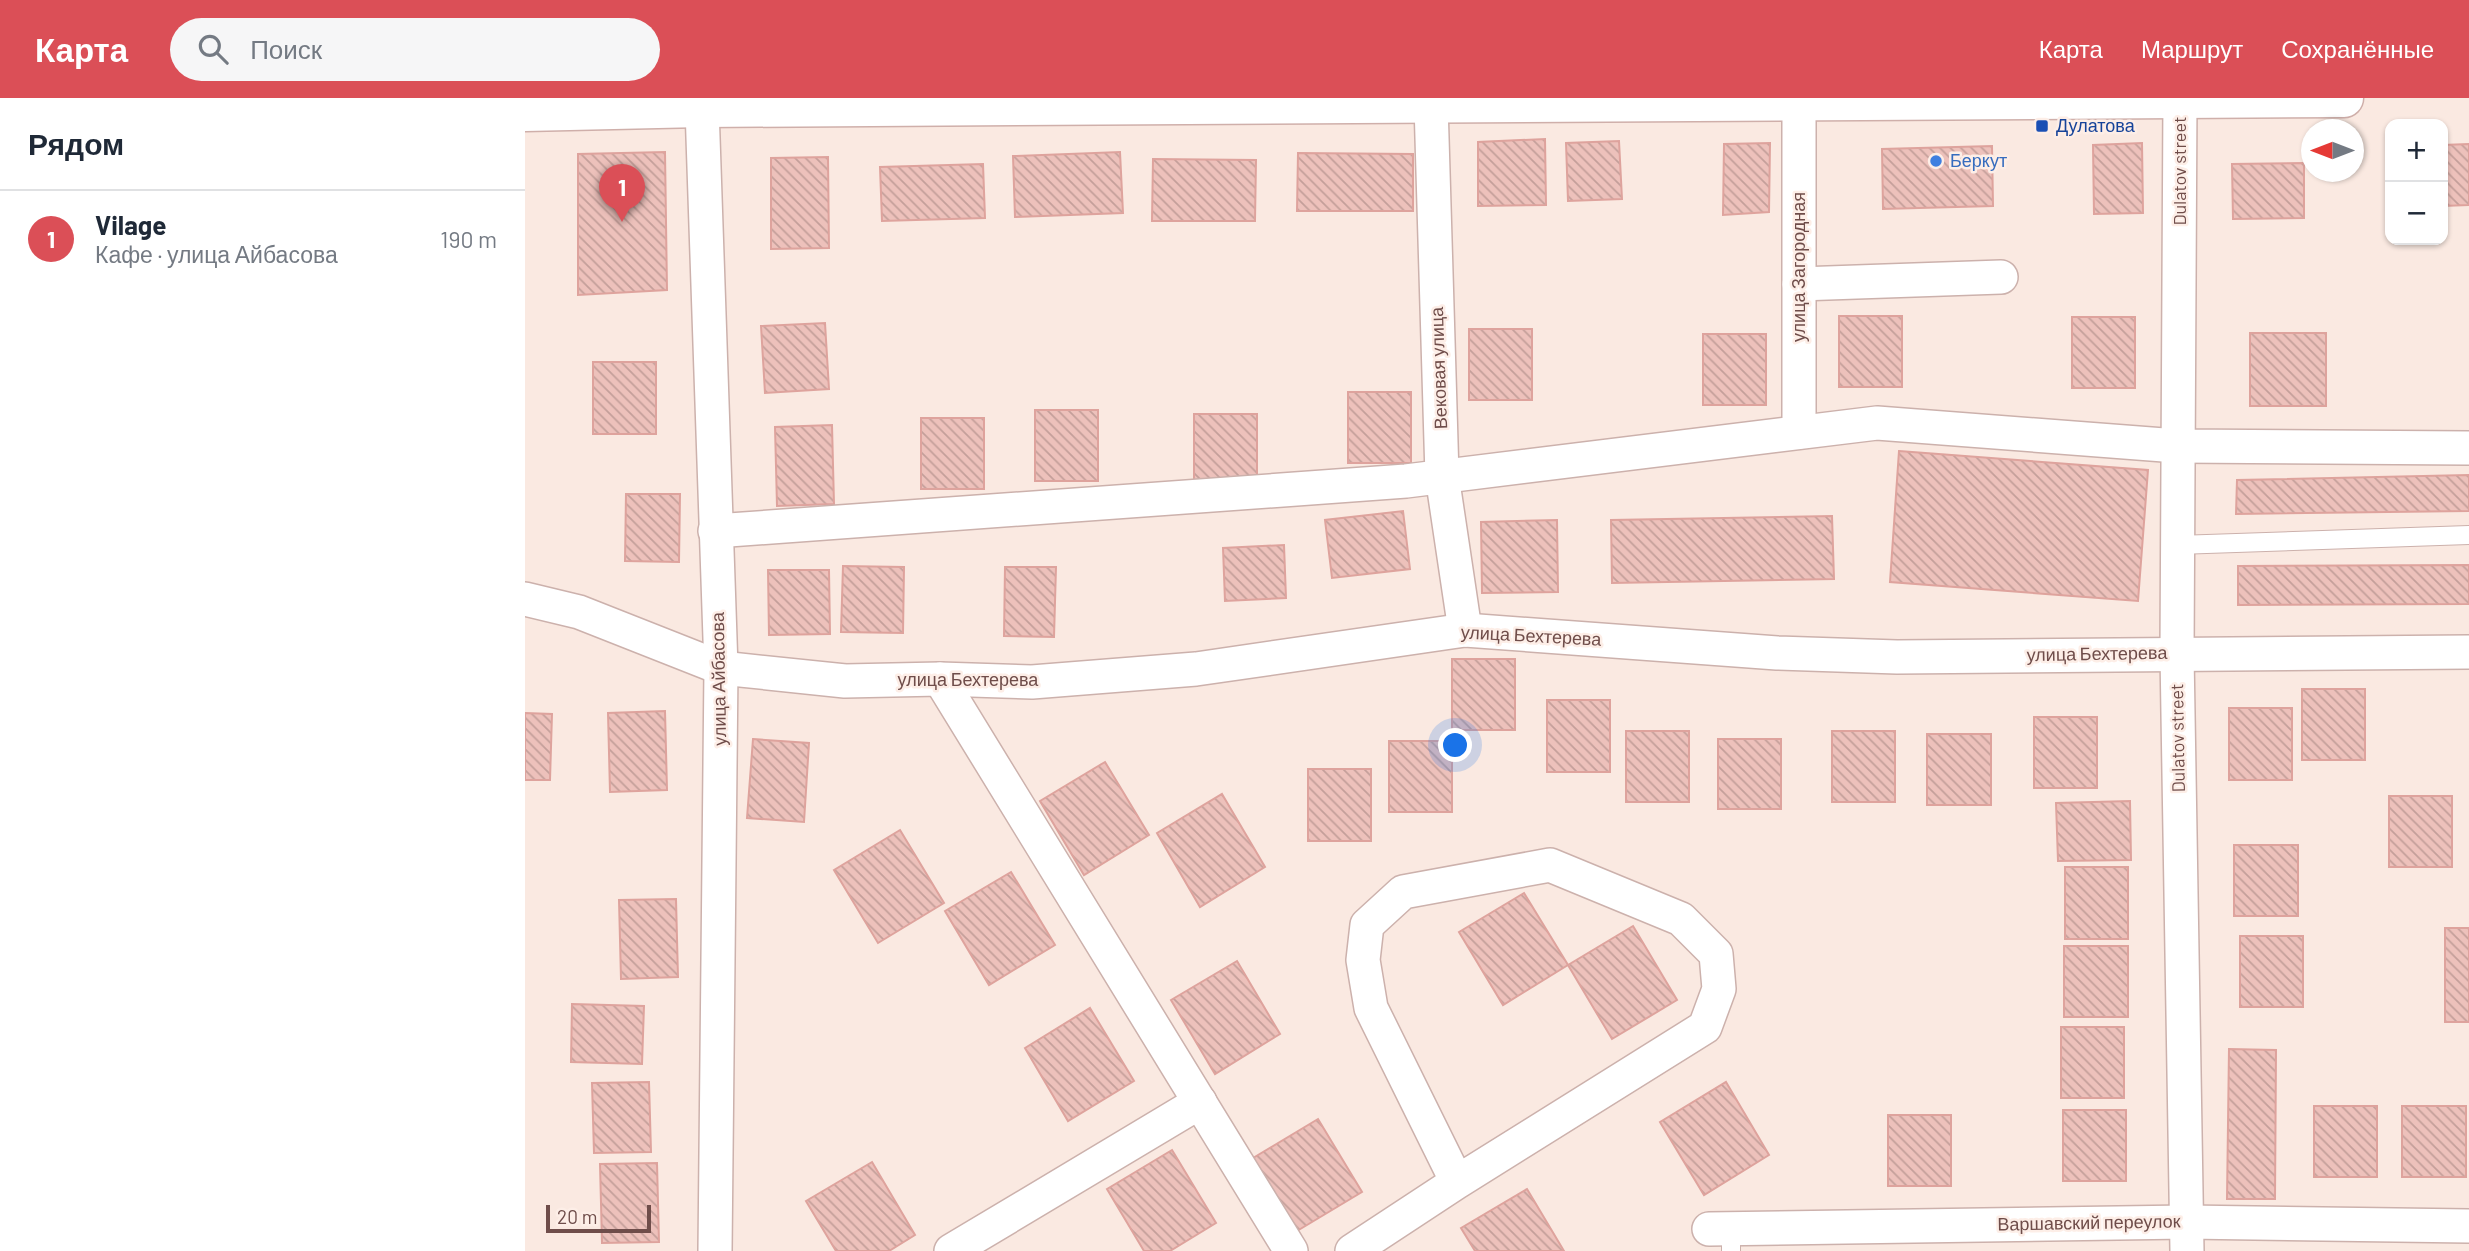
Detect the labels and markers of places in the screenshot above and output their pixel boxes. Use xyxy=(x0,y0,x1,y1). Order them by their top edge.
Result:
place label: Дулатова xyxy=(2056,114,2136,136)
marker: Дулатова xyxy=(2034,118,2050,134)
place label: Беркут xyxy=(1950,149,2007,171)
marker: Беркут xyxy=(1928,153,1944,169)
pin: 1 xyxy=(599,164,645,222)

